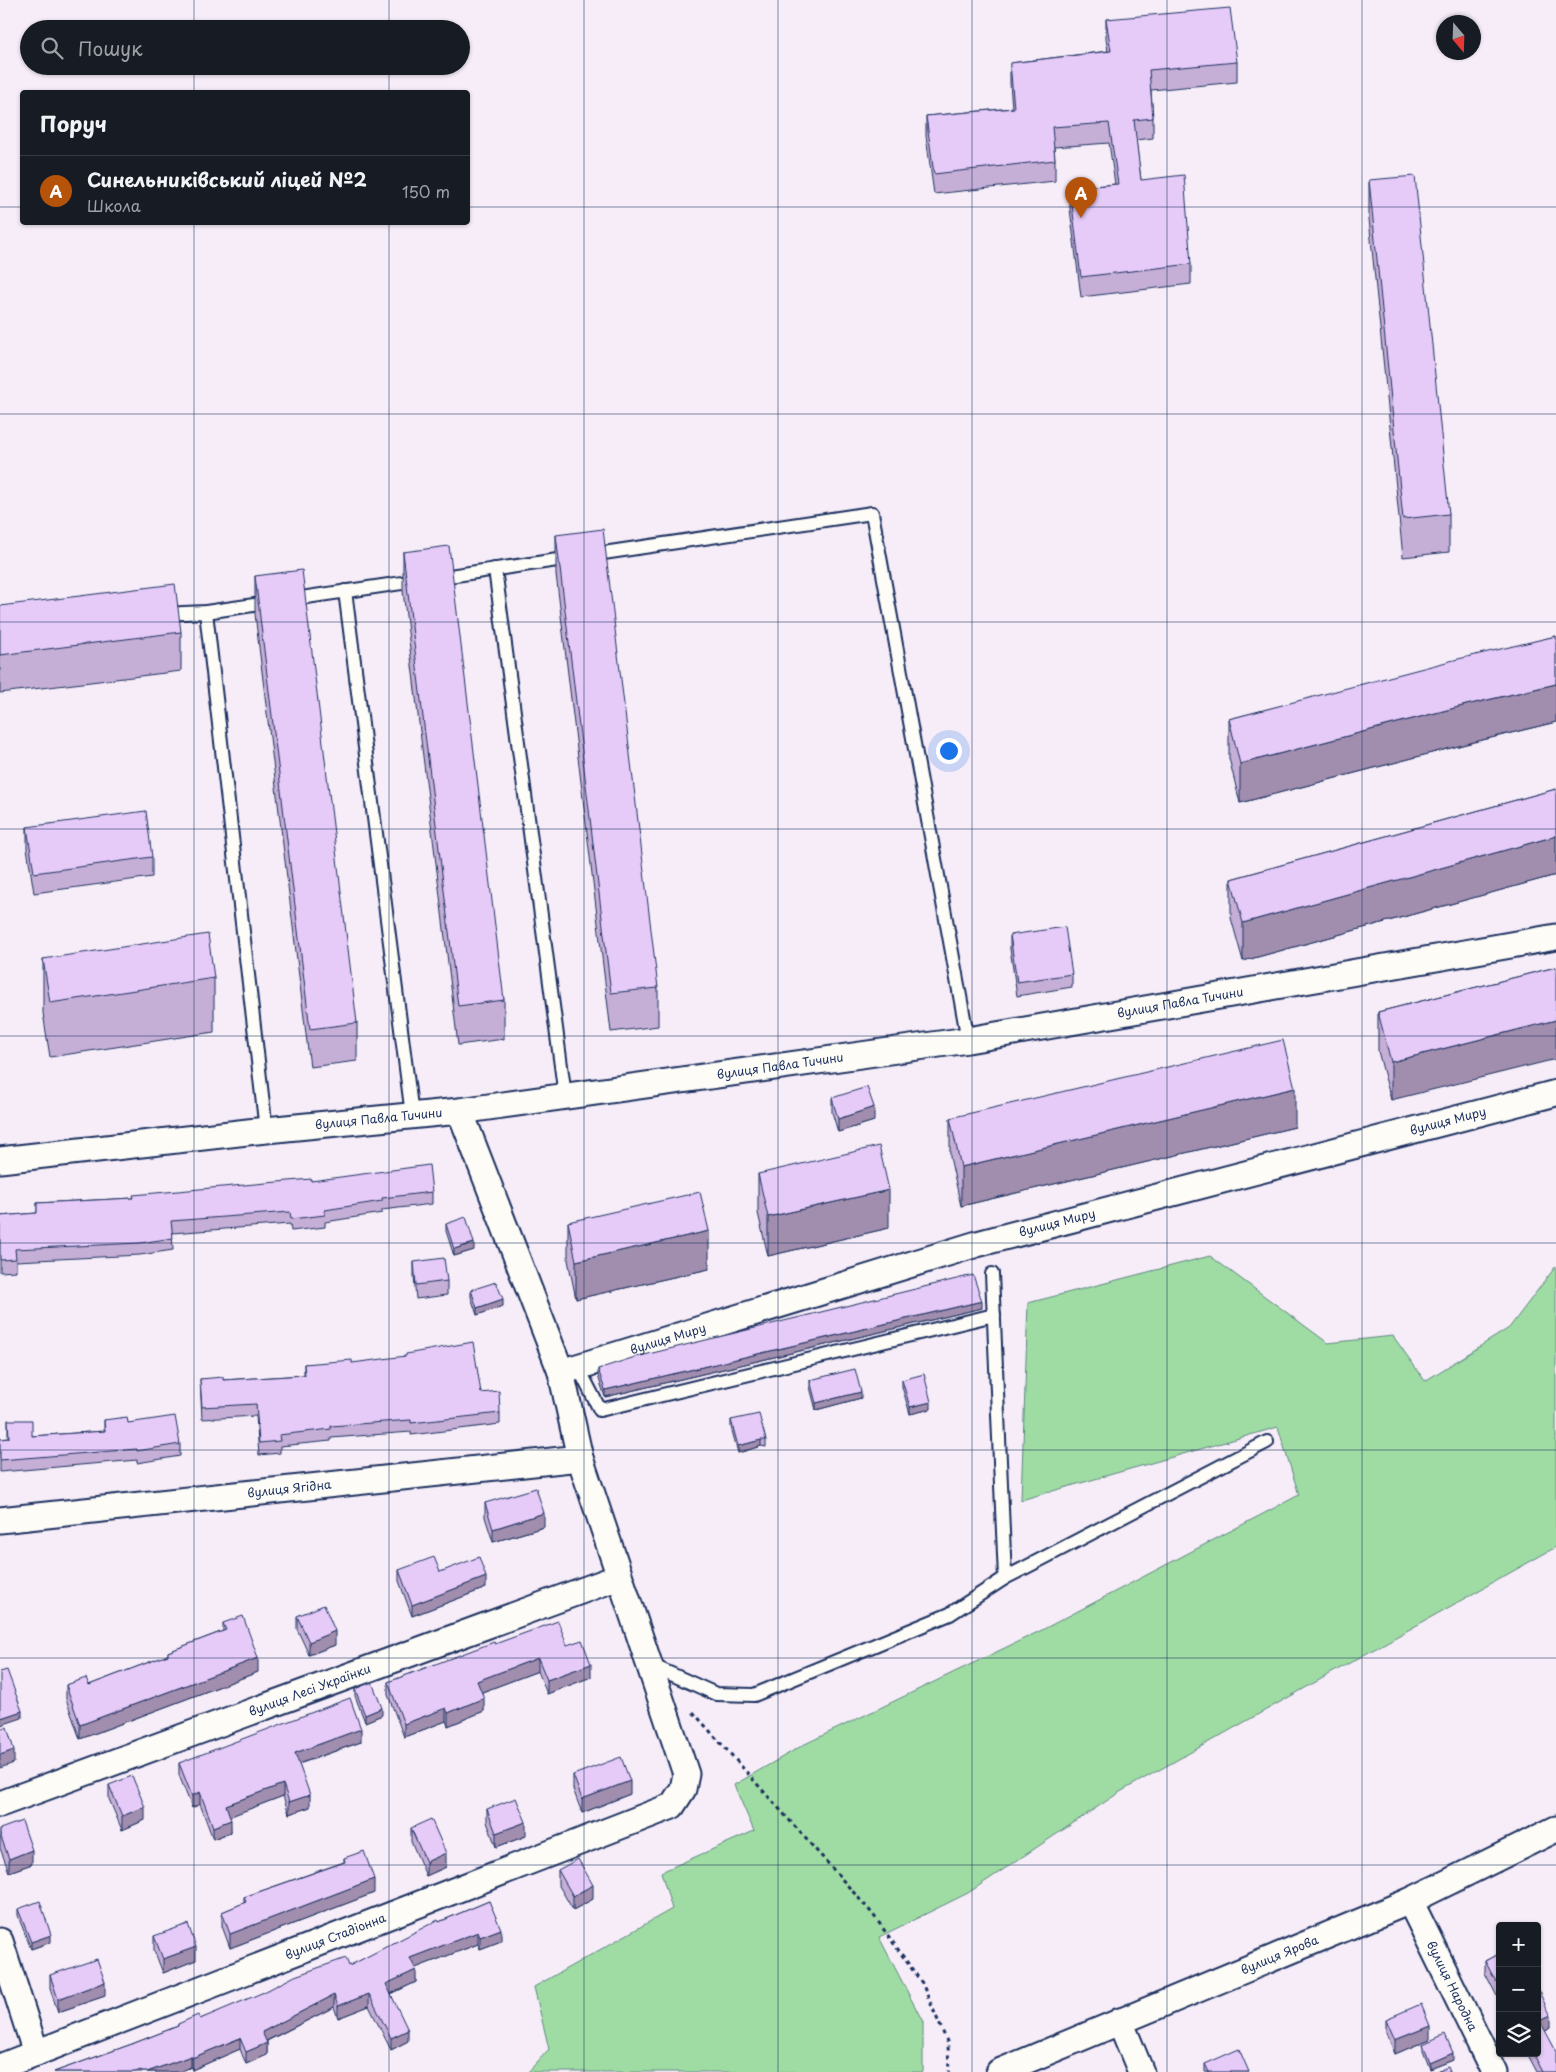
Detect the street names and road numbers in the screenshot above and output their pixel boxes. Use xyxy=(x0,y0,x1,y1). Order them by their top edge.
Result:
street label: вулиця Павла Тичини xyxy=(1116,982,1245,1022)
street label: вулиця Павла Тичини xyxy=(716,1047,845,1083)
street label: вулиця Миру xyxy=(1408,1102,1488,1139)
street label: вулиця Павла Тичини xyxy=(314,1103,443,1133)
street label: вулиця Миру xyxy=(1017,1204,1097,1241)
street label: вулиця Миру xyxy=(628,1318,708,1358)
street label: вулиця Ягідна xyxy=(246,1475,333,1502)
street label: вулиця Лесі Українки xyxy=(246,1659,373,1720)
street label: вулиця Стадіонна xyxy=(282,1908,389,1963)
street label: вулиця Ярова xyxy=(1238,1930,1321,1978)
street label: вулиця Народна xyxy=(1423,1938,1483,2035)

